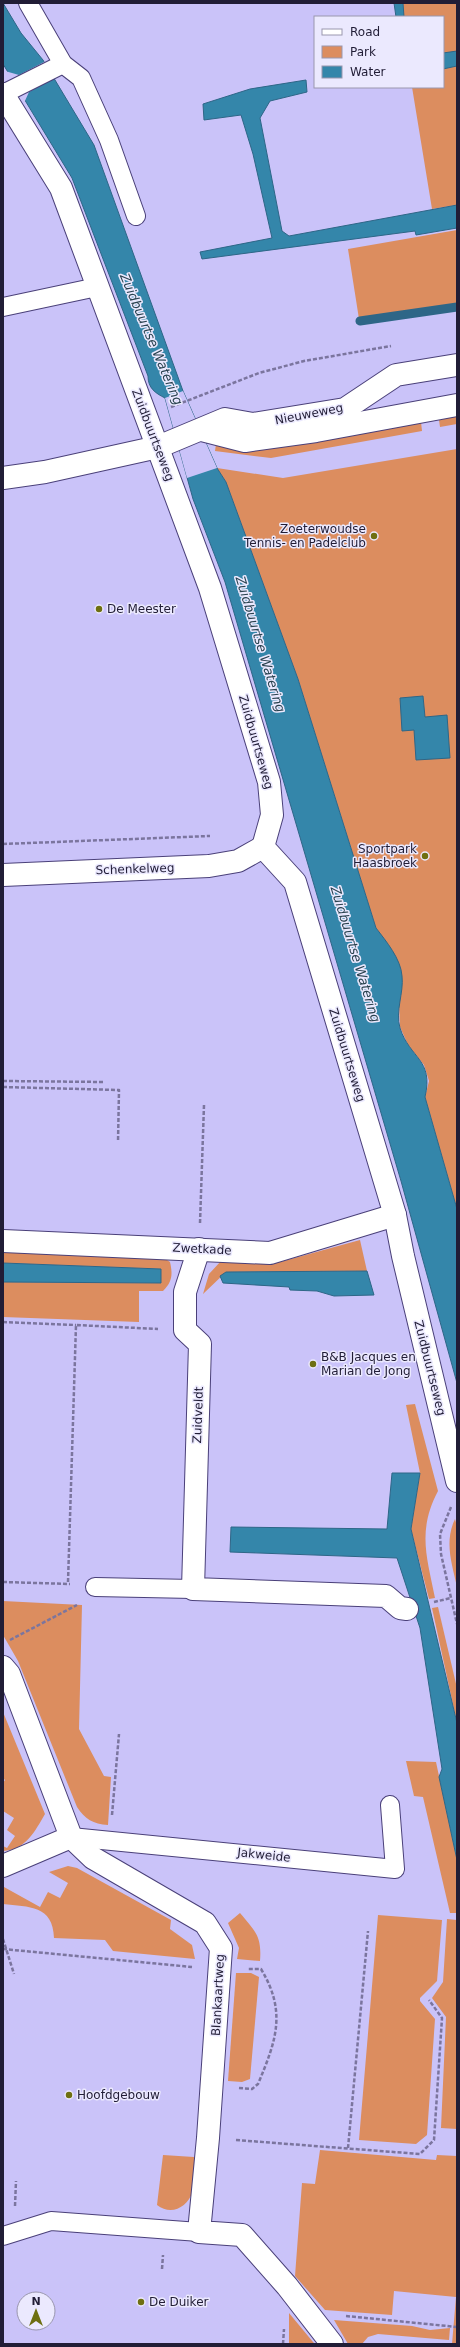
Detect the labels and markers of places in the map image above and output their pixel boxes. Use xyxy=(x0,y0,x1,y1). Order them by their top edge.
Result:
place label: Zoeterwoudse Tennis- en Padelclub xyxy=(243,522,366,550)
marker: Zoeterwoudse Tennis- en Padelclub xyxy=(369,531,379,541)
place label: De Meester xyxy=(107,602,176,616)
marker: De Meester xyxy=(94,604,104,614)
place label: Sportpark Haasbroek xyxy=(353,842,417,870)
marker: Sportpark Haasbroek xyxy=(420,851,430,861)
place label: B&B Jacques en Marian de Jong xyxy=(321,1350,416,1378)
marker: B&B Jacques en Marian de Jong xyxy=(308,1359,318,1369)
place label: Hoofdgebouw xyxy=(77,2088,160,2102)
marker: Hoofdgebouw xyxy=(64,2090,74,2100)
place label: De Duiker xyxy=(149,2295,209,2309)
marker: De Duiker xyxy=(136,2297,146,2307)

